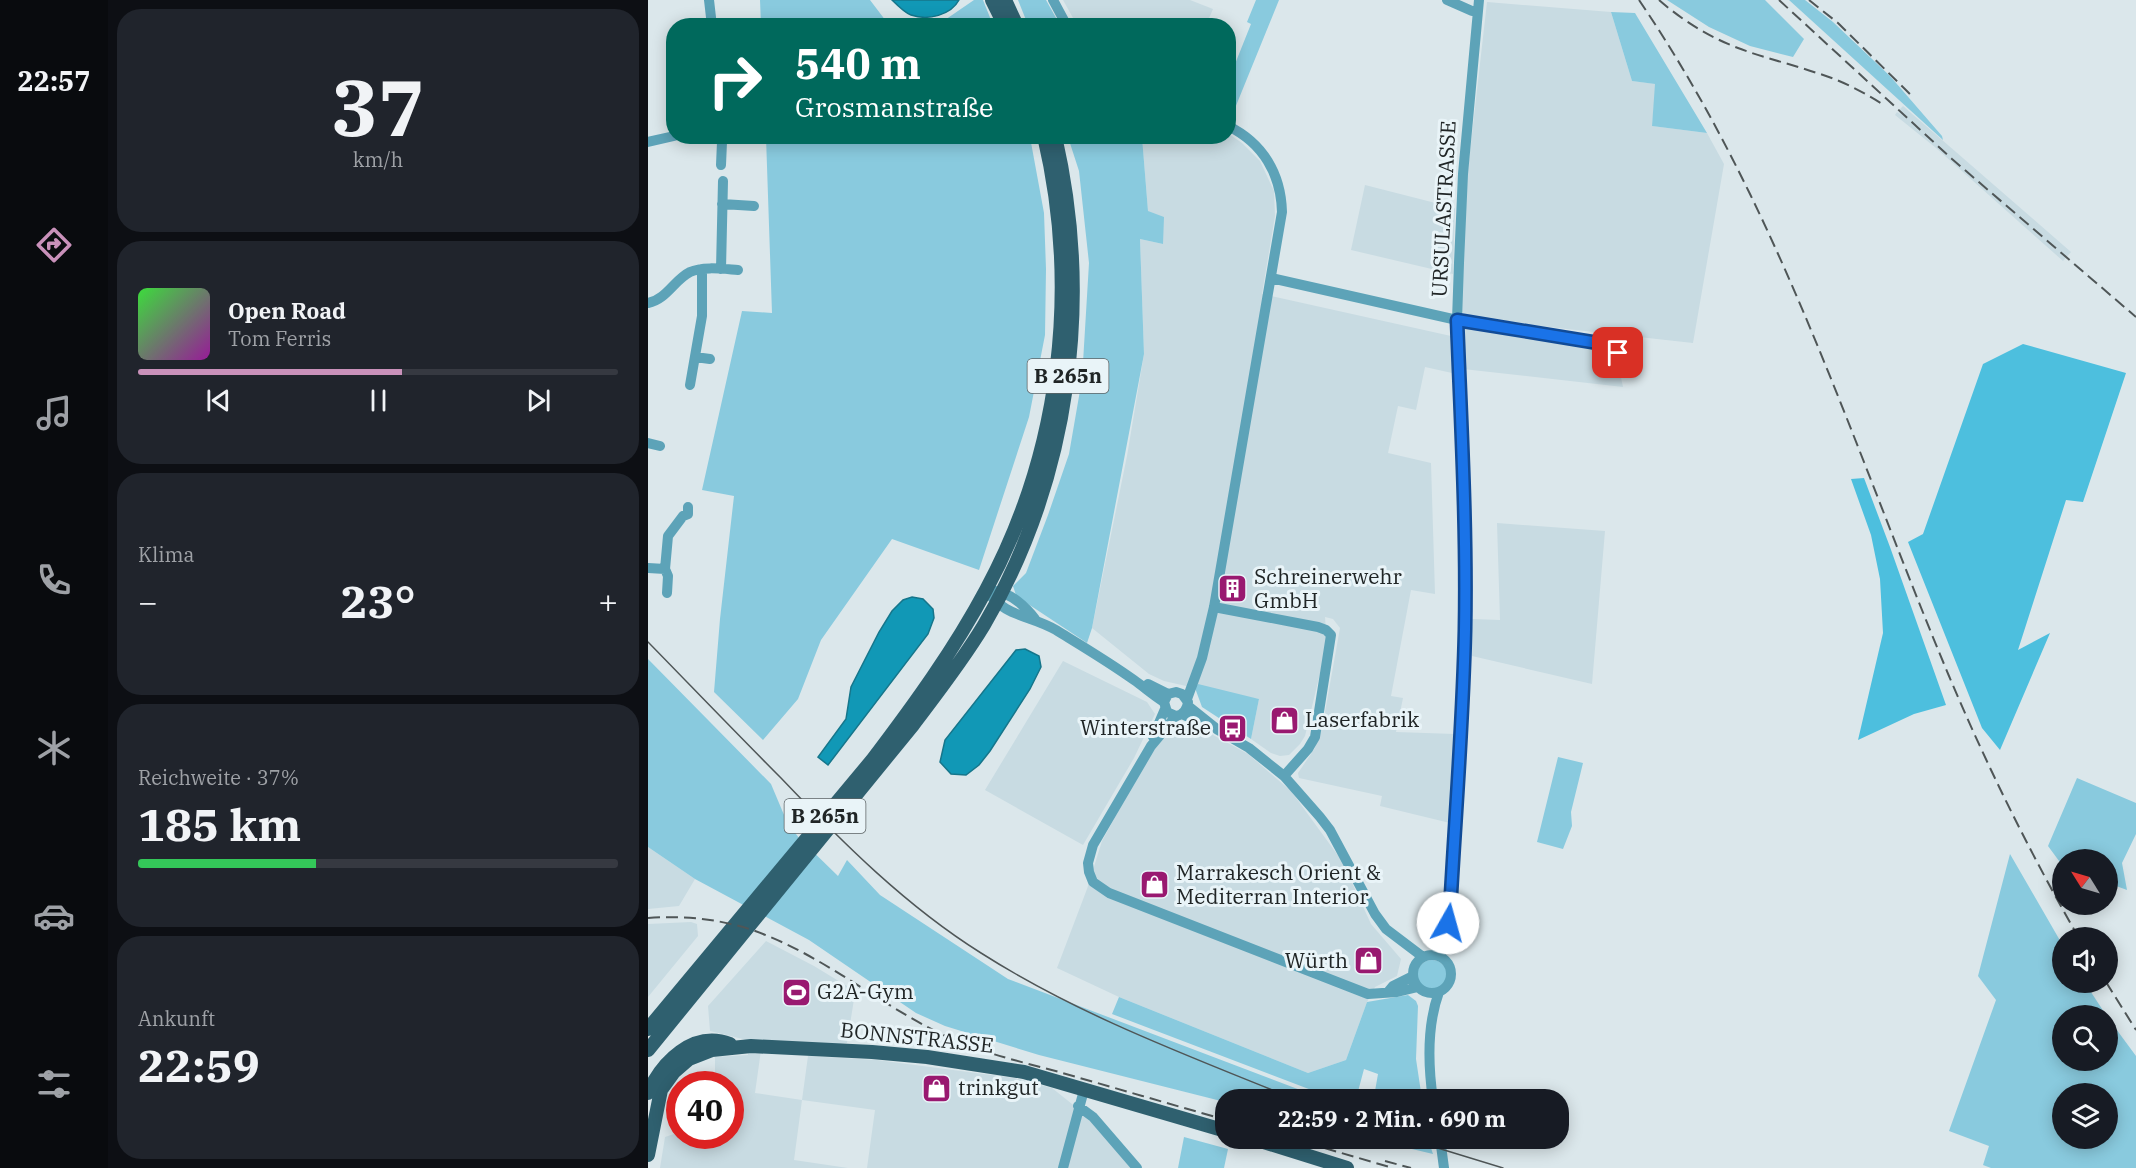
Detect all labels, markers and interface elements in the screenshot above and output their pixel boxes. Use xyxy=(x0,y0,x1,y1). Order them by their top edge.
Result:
text: 540 m xyxy=(795,36,921,91)
icon: right xyxy=(696,42,774,120)
text: 37 xyxy=(331,56,425,157)
text: 22:57 xyxy=(18,63,90,98)
text: Grosmanstraße xyxy=(795,89,994,124)
street label: URSULASTRASSE xyxy=(1424,120,1462,298)
text: km/h xyxy=(353,146,403,173)
icon: directions xyxy=(33,224,75,266)
text: Open Road xyxy=(228,296,346,325)
text: Tom Ferris xyxy=(228,325,331,352)
pin xyxy=(1592,327,1643,378)
icon: arrive xyxy=(1601,336,1634,369)
road number: B 265n xyxy=(1028,359,1108,393)
icon: previous xyxy=(202,384,235,417)
icon: pause xyxy=(362,384,395,417)
icon: next xyxy=(522,384,555,417)
icon: music xyxy=(33,392,75,434)
text: Klima xyxy=(138,541,194,568)
icon: phone xyxy=(33,559,75,601)
place label: Schreinerwehr GmbH xyxy=(1254,562,1403,614)
text: 23° xyxy=(340,572,416,630)
building icon: Schreinerwehr GmbH xyxy=(1217,573,1249,605)
text: − xyxy=(138,580,158,623)
text: + xyxy=(598,580,618,623)
shop icon: Laserfabrik xyxy=(1268,704,1300,736)
place label: Laserfabrik xyxy=(1305,705,1420,733)
bus stop icon: Winterstraße xyxy=(1216,712,1248,744)
place label: Winterstraße xyxy=(1080,713,1211,741)
icon: climate xyxy=(33,727,75,769)
text: Reichweite · 37% xyxy=(138,764,299,791)
text: 185 km xyxy=(138,795,301,853)
road number: B 265n xyxy=(784,799,866,833)
north arrow xyxy=(2052,849,2118,915)
map controls xyxy=(2052,849,2118,1149)
place label: Marrakesch Orient & Mediterran Interior xyxy=(1176,858,1381,910)
shop icon: Marrakesch Orient & Mediterran Interior xyxy=(1139,869,1171,901)
position arrow xyxy=(1416,891,1480,955)
icon: car xyxy=(33,895,75,937)
button: sound xyxy=(2052,927,2118,993)
shop icon: Würth xyxy=(1353,945,1385,977)
place label: Würth xyxy=(1285,946,1348,974)
sports icon: G2A-Gym xyxy=(780,976,812,1008)
place label: G2A-Gym xyxy=(817,977,914,1005)
text: Ankunft xyxy=(138,1005,215,1032)
button: search xyxy=(2052,1005,2118,1071)
street label: BONNSTRASSE xyxy=(839,1015,995,1059)
text: 22:59 xyxy=(138,1036,260,1094)
icon: filters xyxy=(33,1063,75,1105)
speed limit sign: 40 xyxy=(666,1071,744,1149)
shop icon: trinkgut xyxy=(921,1072,953,1104)
place label: trinkgut xyxy=(958,1073,1039,1101)
button: layers xyxy=(2052,1083,2118,1149)
text: 22:59 · 2 Min. · 690 m xyxy=(1278,1104,1506,1133)

